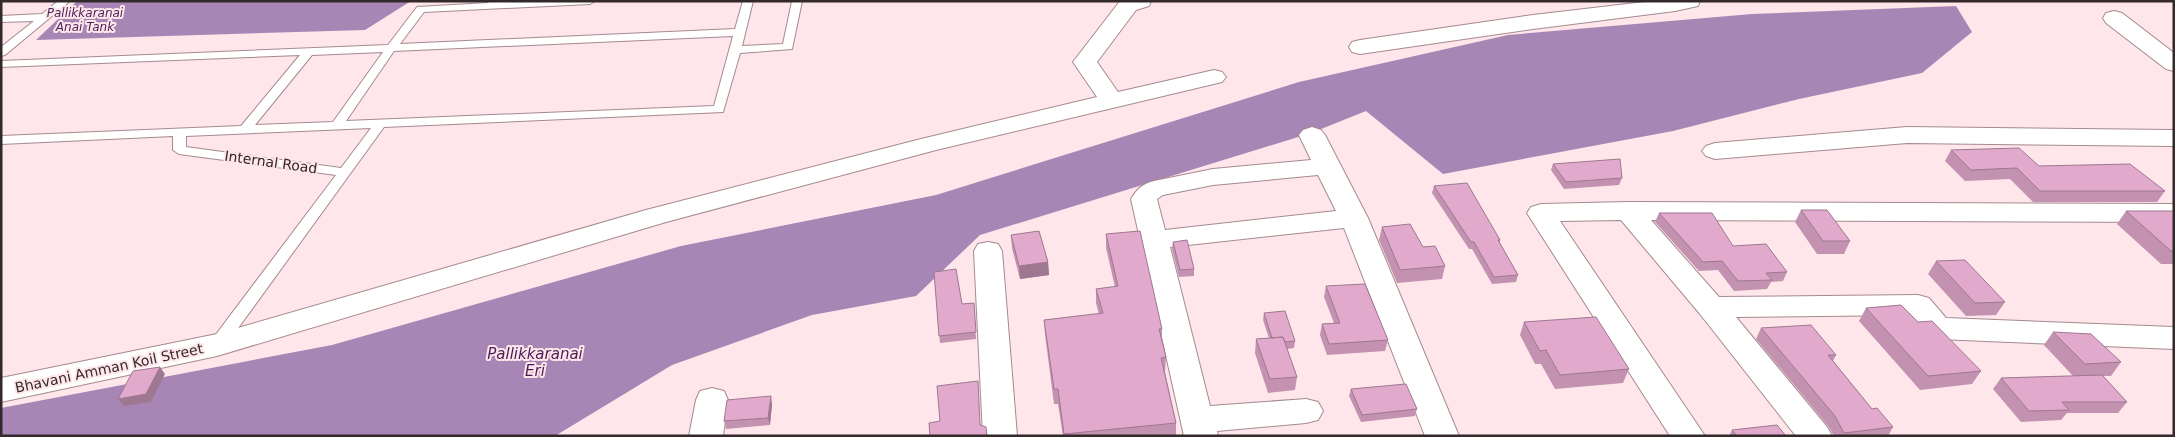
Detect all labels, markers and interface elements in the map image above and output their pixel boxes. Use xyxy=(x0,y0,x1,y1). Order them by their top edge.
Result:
water label: Pallikkaranai Anai Tank xyxy=(47,6,124,34)
street label: Internal Road xyxy=(224,148,318,176)
street label: Bhavani Amman Koil Street xyxy=(14,340,205,396)
water label: Pallikkaranai Eri xyxy=(487,345,584,380)

